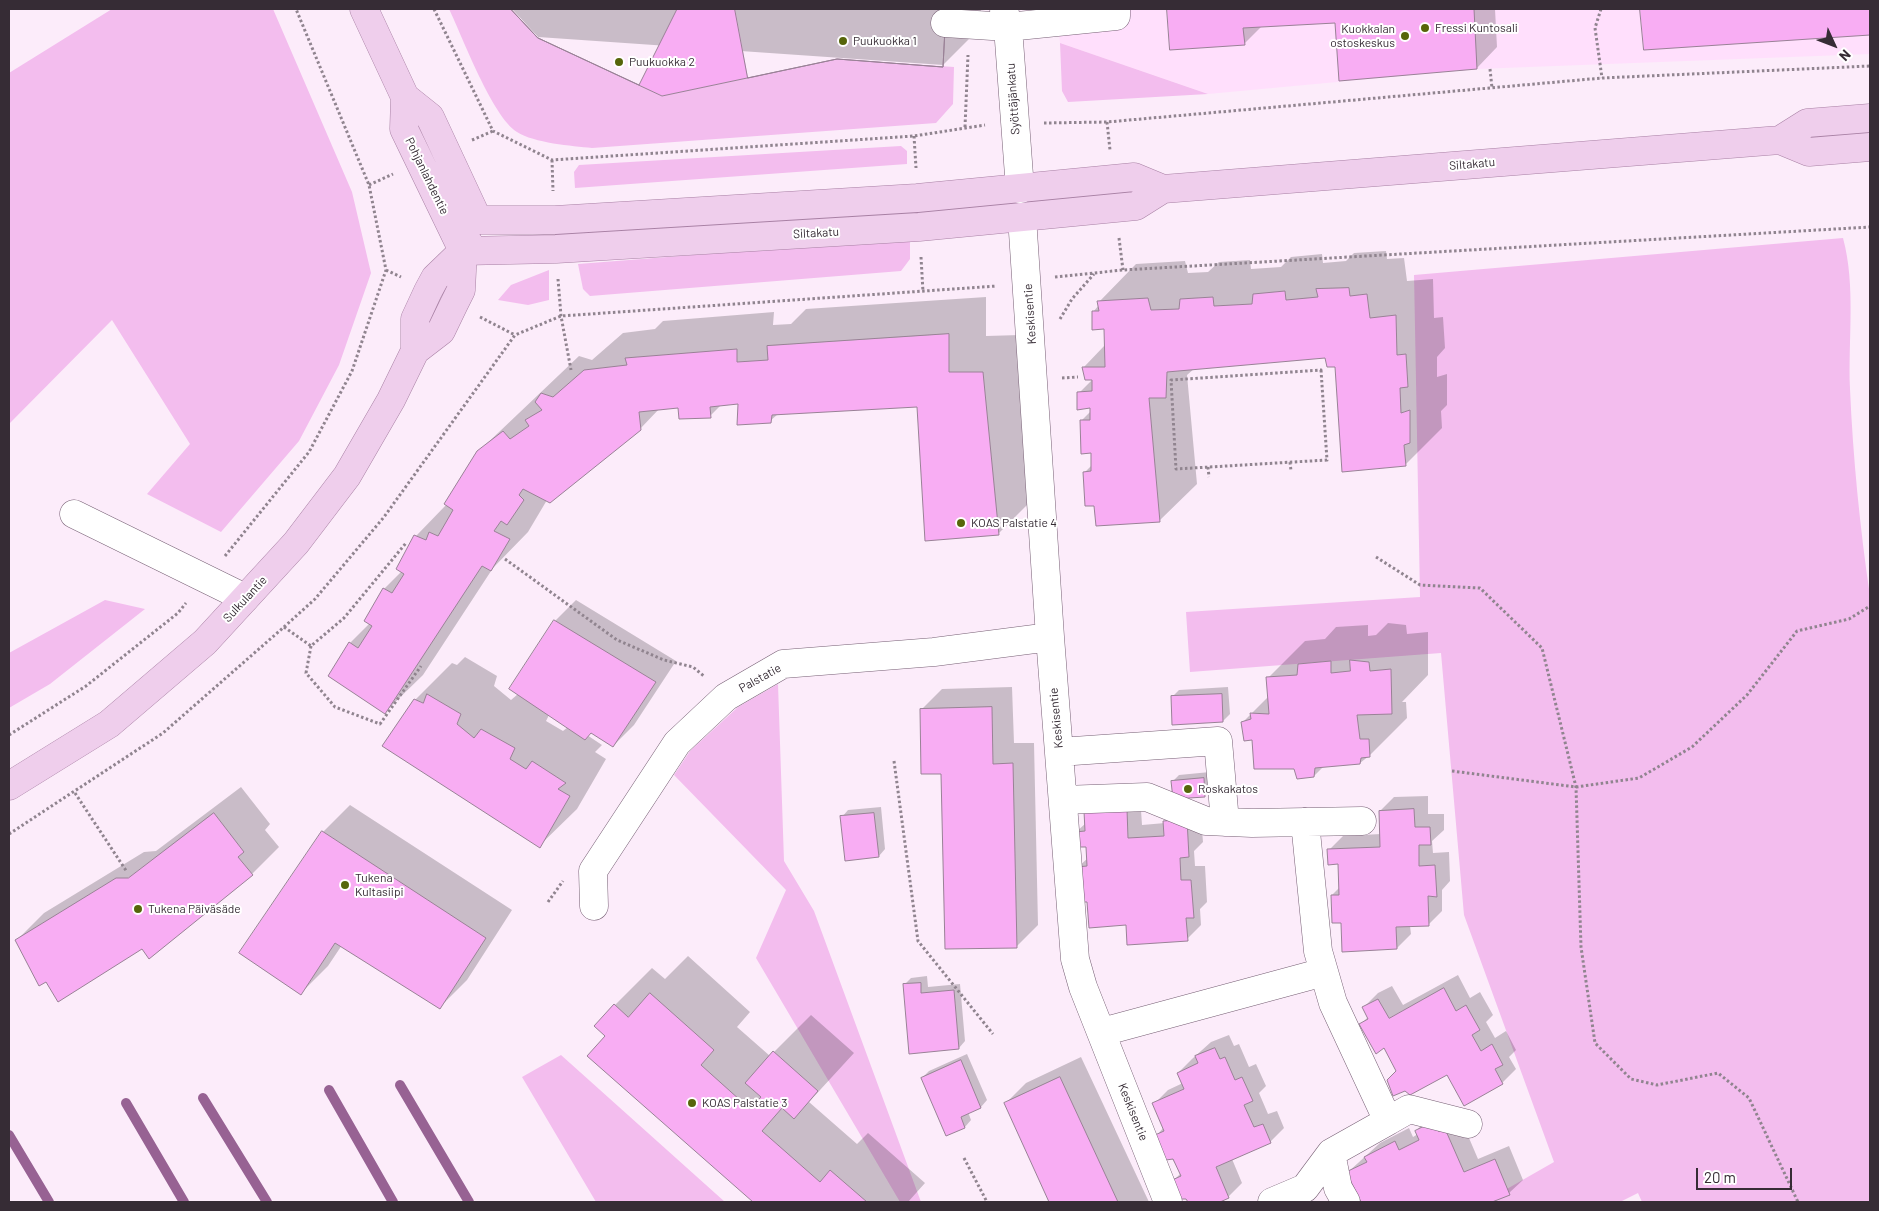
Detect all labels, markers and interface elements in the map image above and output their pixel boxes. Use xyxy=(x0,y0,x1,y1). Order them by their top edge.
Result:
north arrow xyxy=(1809,20,1859,70)
place label: Fressi Kuntosali xyxy=(1435,21,1518,35)
place label: Kuokkalan ostoskeskus xyxy=(1330,22,1395,50)
marker: Fressi Kuntosali xyxy=(1419,22,1431,34)
marker: Kuokkalan ostoskeskus xyxy=(1399,30,1411,42)
place label: Puukuokka 1 xyxy=(853,34,917,48)
marker: Puukuokka 1 xyxy=(837,35,849,47)
text: N xyxy=(1836,46,1855,65)
place label: Puukuokka 2 xyxy=(629,55,695,69)
marker: Puukuokka 2 xyxy=(613,56,625,68)
street label: Syöttäjänkatu xyxy=(1003,63,1023,135)
street label: Pohjanlahdentie xyxy=(402,135,452,217)
street label: Siltakatu xyxy=(1448,155,1496,173)
street label: Siltakatu xyxy=(793,225,839,241)
street label: Keskisentie xyxy=(1021,283,1039,345)
place label: KOAS Palstatie 4 xyxy=(971,516,1057,530)
marker: KOAS Palstatie 4 xyxy=(955,517,967,529)
street label: Sulkulantie xyxy=(220,573,270,625)
street label: Palstatie xyxy=(736,661,784,695)
street label: Keskisentie xyxy=(1046,687,1066,749)
place label: Roskakatos xyxy=(1198,782,1258,796)
marker: Roskakatos xyxy=(1182,783,1194,795)
place label: Tukena Kultasiipi xyxy=(355,871,404,899)
marker: Tukena Kultasiipi xyxy=(339,879,351,891)
place label: Tukena Päiväsäde xyxy=(148,902,241,916)
marker: Tukena Päiväsäde xyxy=(132,903,144,915)
street label: Keskisentie xyxy=(1115,1081,1151,1143)
place label: KOAS Palstatie 3 xyxy=(702,1096,787,1110)
marker: KOAS Palstatie 3 xyxy=(686,1097,698,1109)
scale bar xyxy=(1699,1158,1795,1190)
text: 20 m xyxy=(1704,1168,1736,1186)

